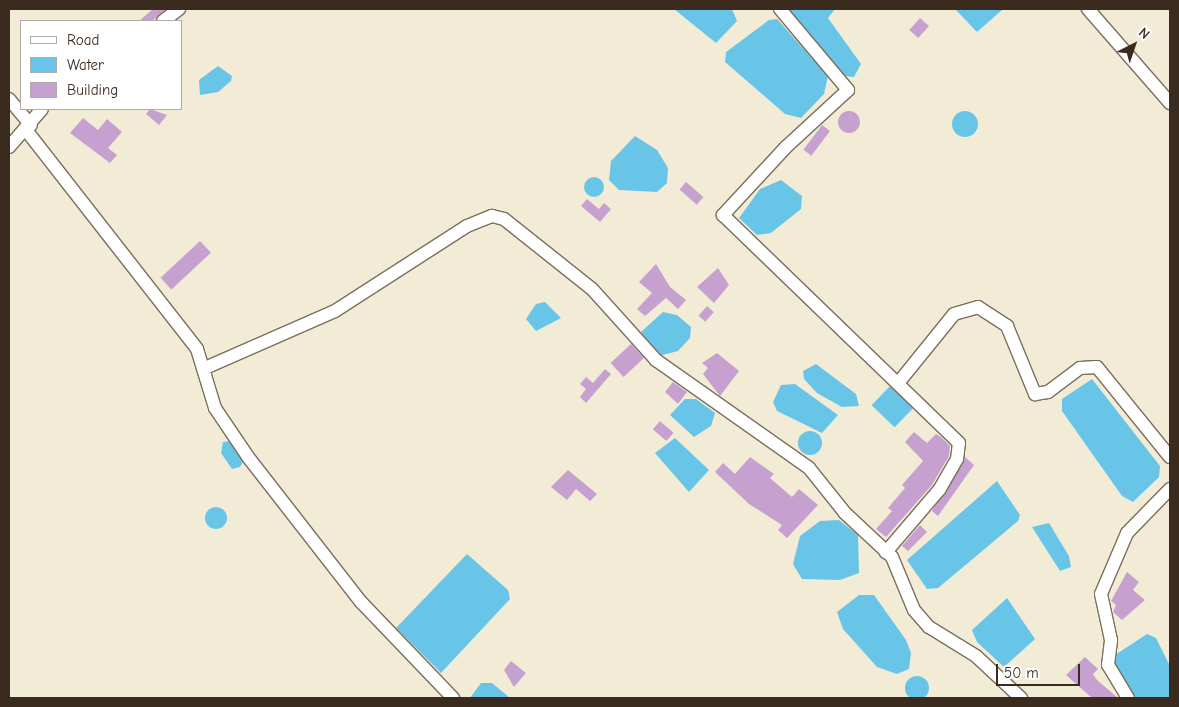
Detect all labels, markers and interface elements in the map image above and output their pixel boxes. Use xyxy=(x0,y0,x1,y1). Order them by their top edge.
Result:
legend xyxy=(20,20,182,110)
north arrow xyxy=(1109,20,1159,70)
text: N xyxy=(1135,24,1153,43)
text: Road xyxy=(67,31,99,49)
text: Water xyxy=(67,56,104,74)
text: Building xyxy=(67,81,118,99)
scale bar xyxy=(999,654,1083,686)
text: 50 m xyxy=(1004,664,1039,682)

